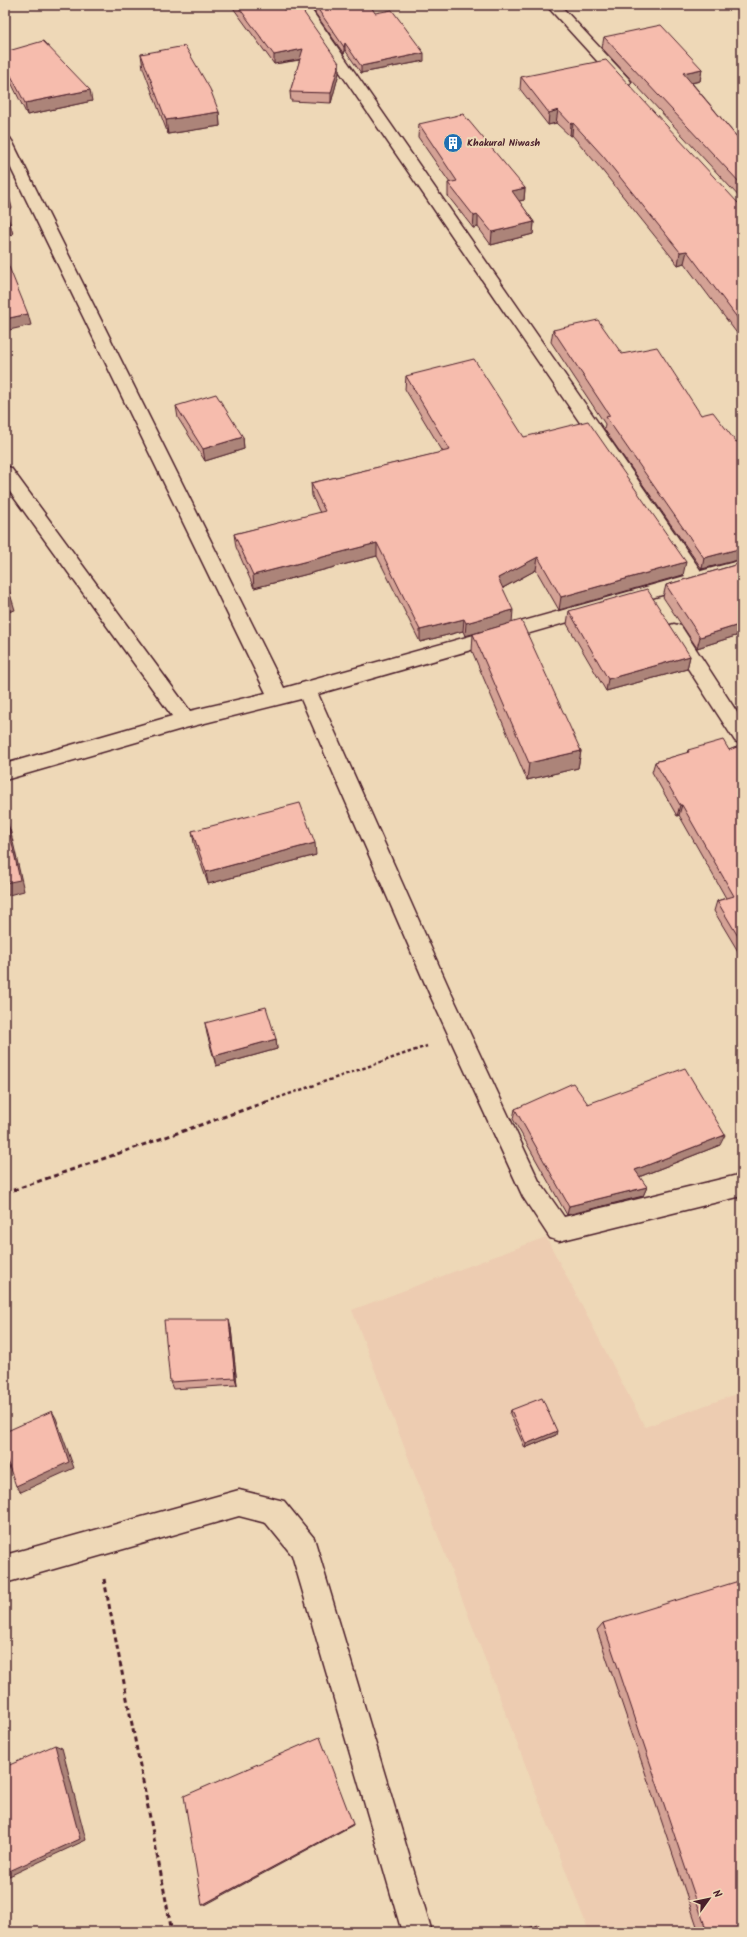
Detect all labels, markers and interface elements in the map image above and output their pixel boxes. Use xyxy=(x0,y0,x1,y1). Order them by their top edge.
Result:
building icon: Khakural Niwash xyxy=(442,132,464,154)
place label: Khakural Niwash xyxy=(467,135,541,151)
north arrow xyxy=(689,1879,729,1919)
text: N xyxy=(707,1886,726,1902)

